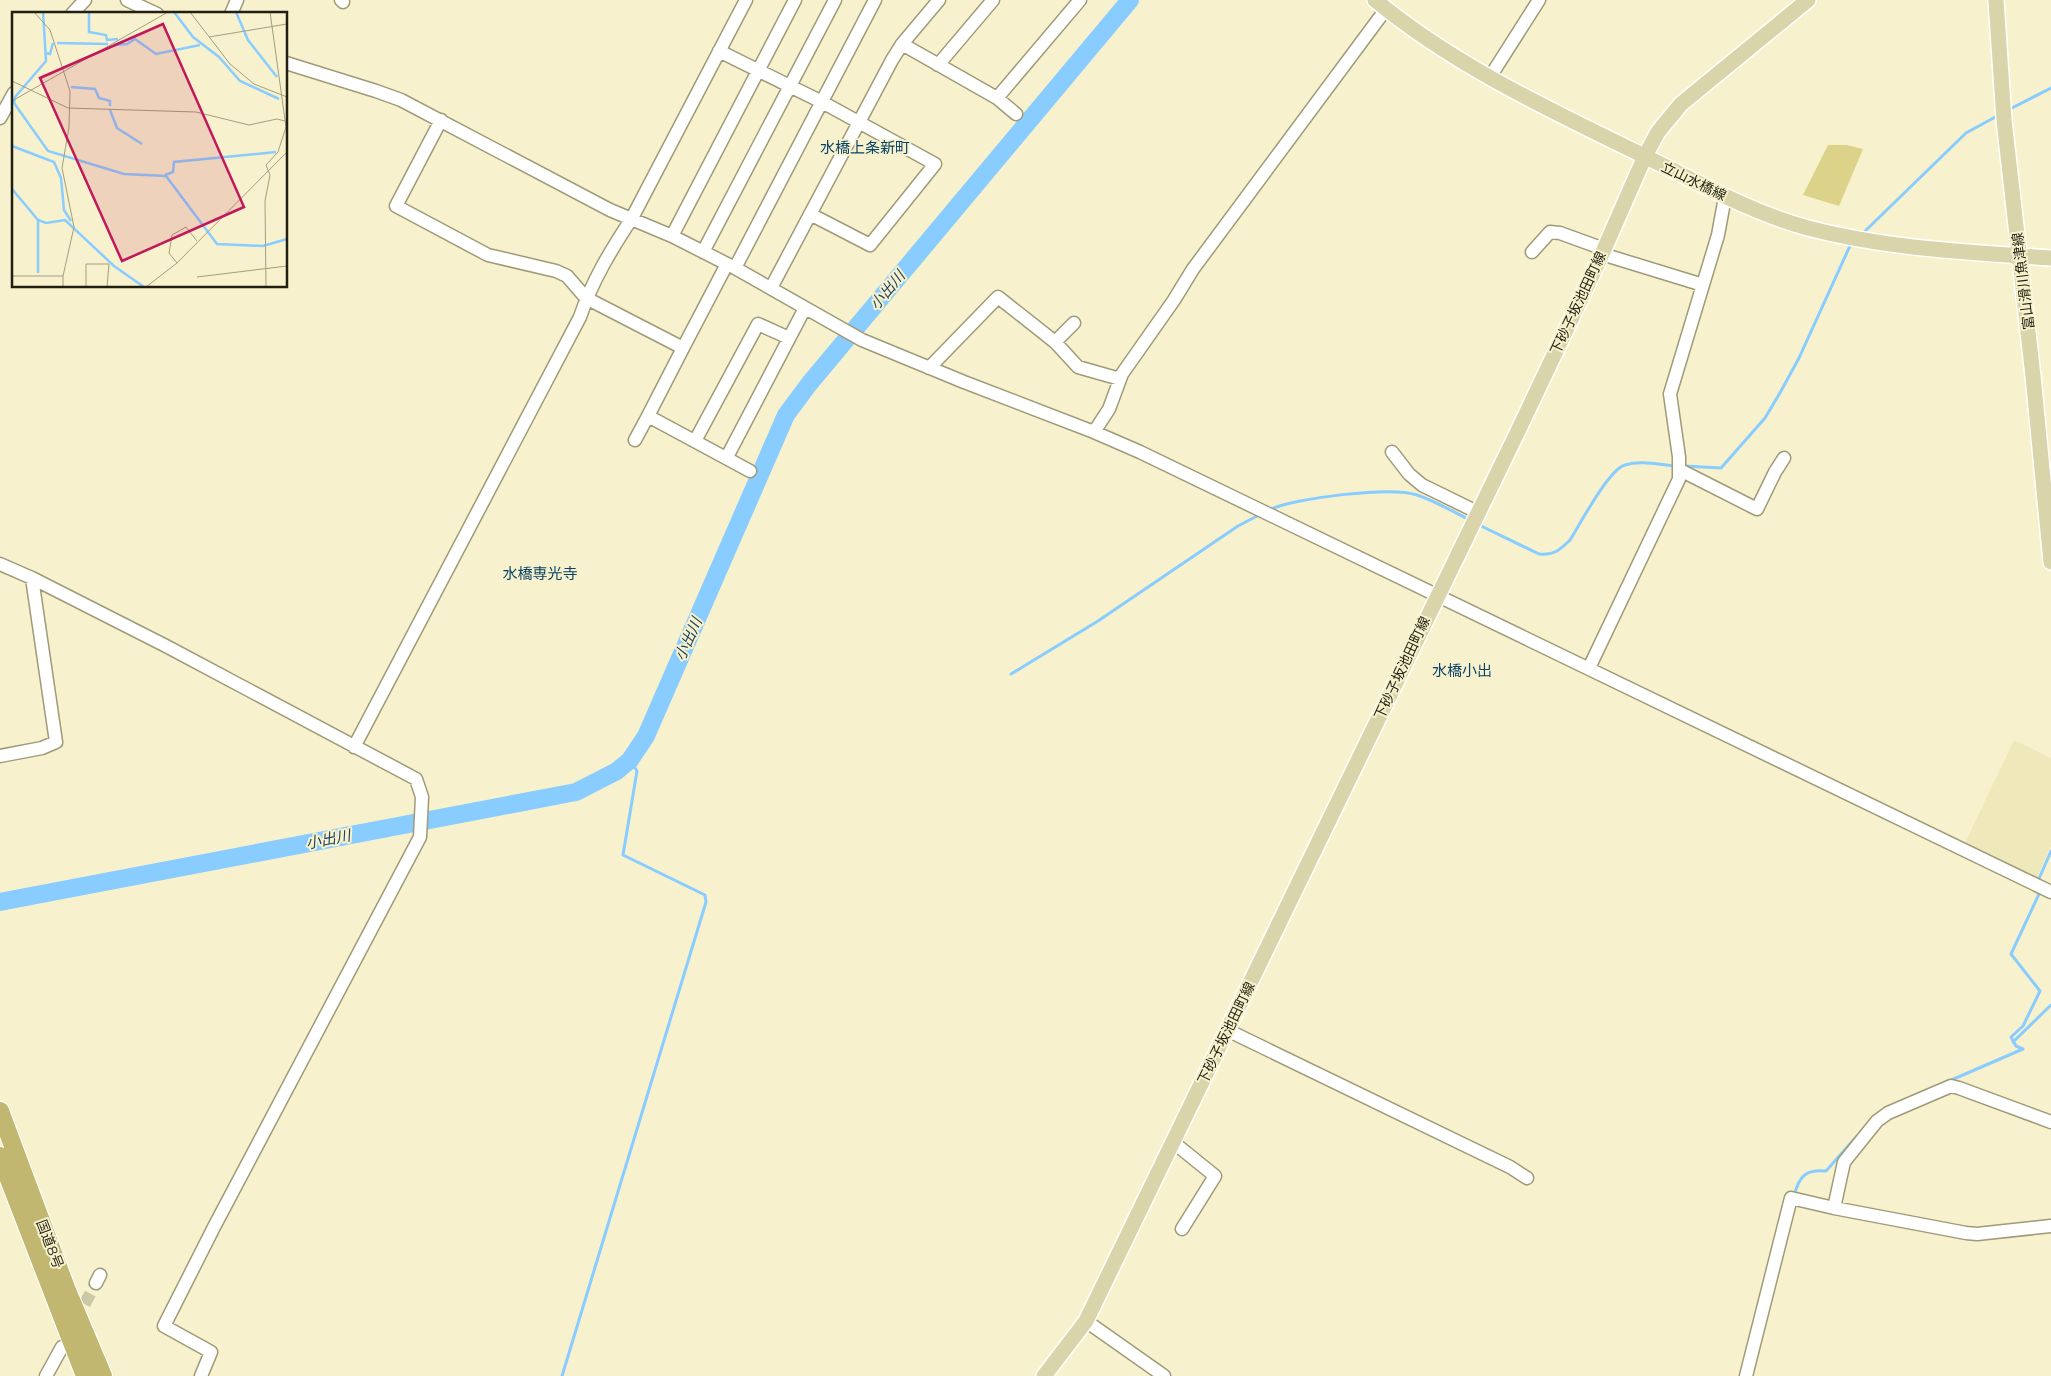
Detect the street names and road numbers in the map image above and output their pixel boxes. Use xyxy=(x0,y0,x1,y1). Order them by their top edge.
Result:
street label: 立山水橋線 xyxy=(1659,158,1729,204)
street label: 富山滑川魚津線 xyxy=(2008,231,2038,331)
street label: 下砂子坂池田町線 xyxy=(1546,248,1610,358)
street label: 下砂子坂池田町線 xyxy=(1370,613,1434,723)
street label: 下砂子坂池田町線 xyxy=(1193,979,1259,1087)
street label: 国道8号 xyxy=(32,1217,68,1271)

